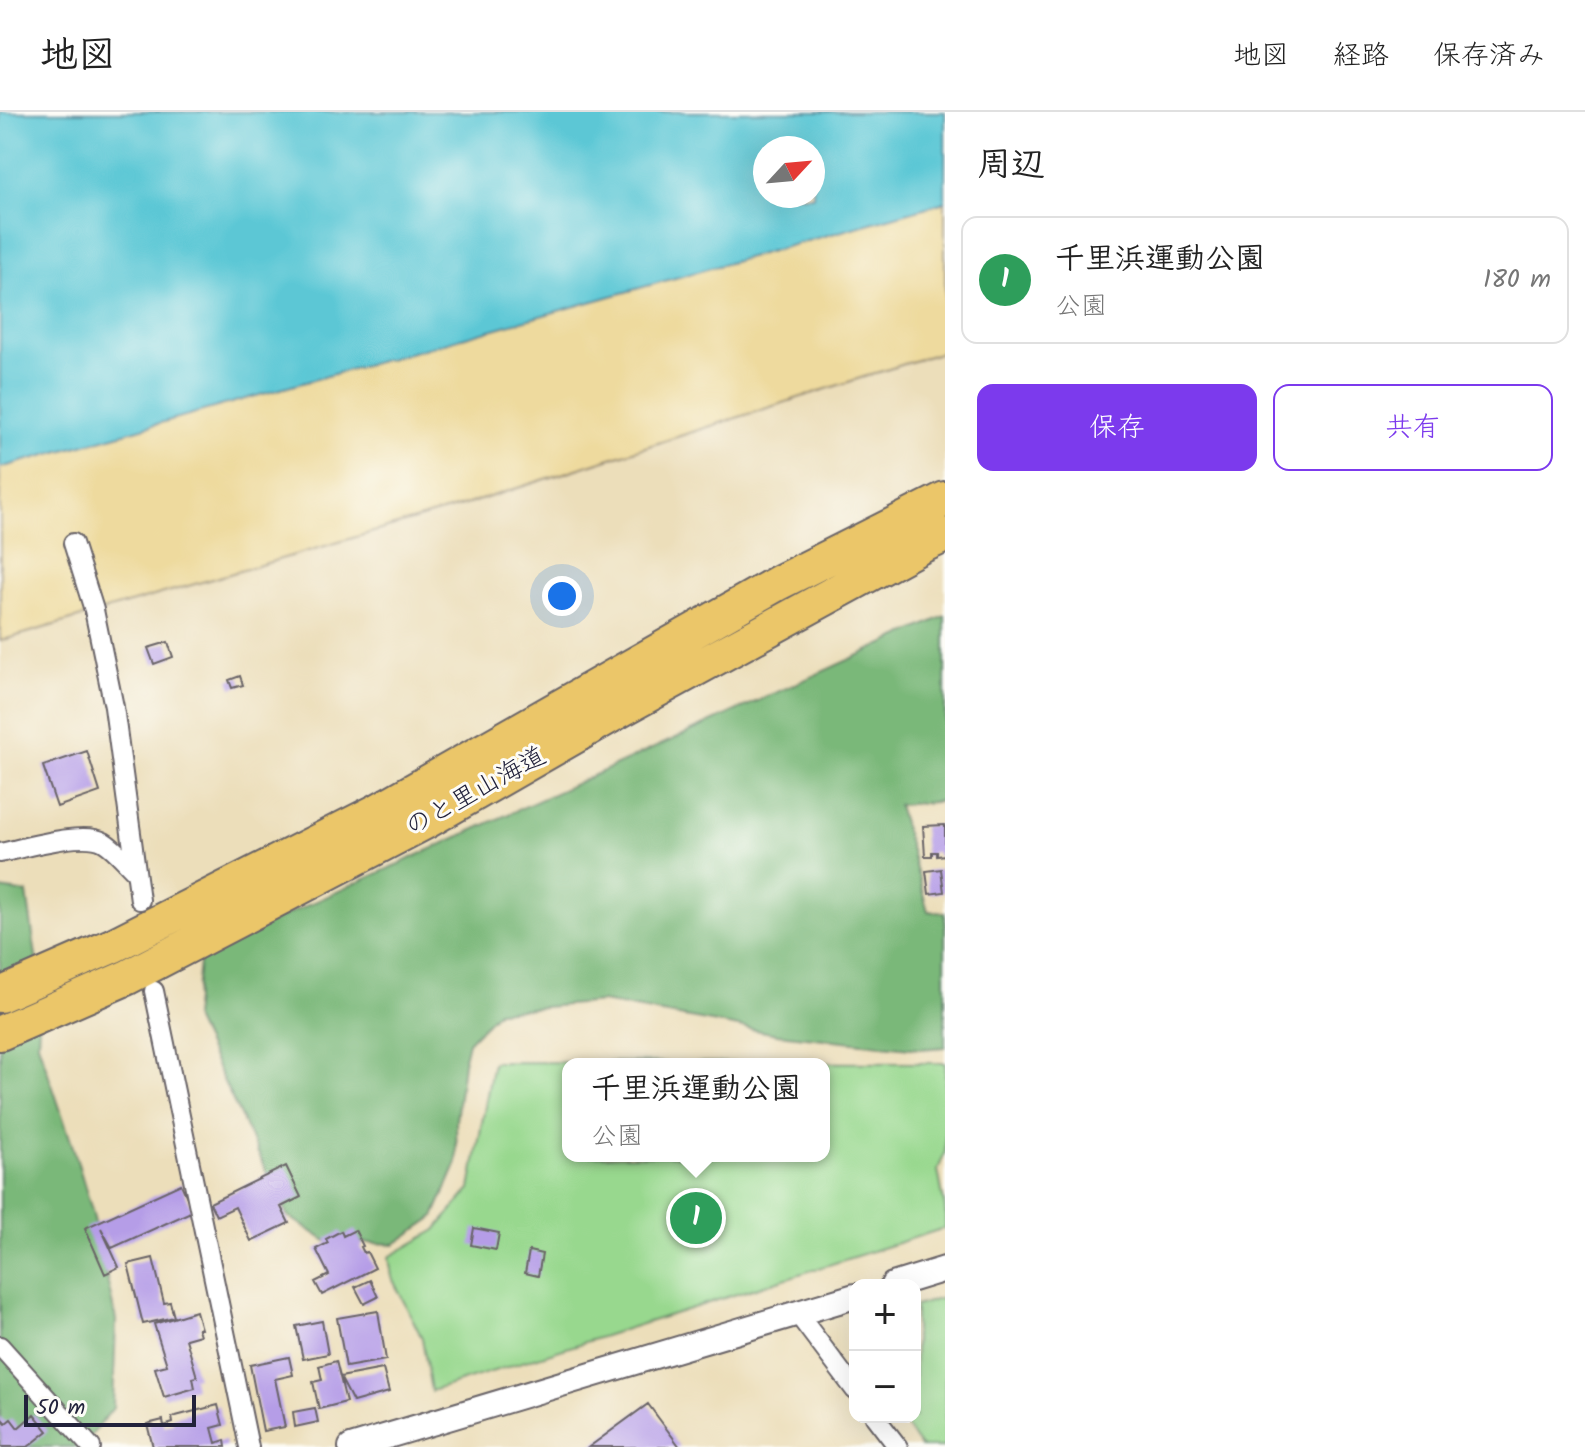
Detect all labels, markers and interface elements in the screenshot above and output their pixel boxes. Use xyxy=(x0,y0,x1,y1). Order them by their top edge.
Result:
text: 地図 xyxy=(40,27,116,87)
text: 地図 xyxy=(1233,34,1289,79)
text: 経路 xyxy=(1333,34,1389,79)
text: 保存済み xyxy=(1433,34,1545,79)
north arrow xyxy=(753,136,825,208)
text: 周辺 xyxy=(977,139,1045,193)
text: 千里浜運動公園 xyxy=(1055,236,1265,284)
text: 1 xyxy=(1001,259,1009,301)
text: 180 m xyxy=(1483,259,1551,301)
text: 公園 xyxy=(1055,286,1107,328)
button: 保存 xyxy=(977,384,1257,471)
button: 共有 xyxy=(1273,384,1553,471)
your location xyxy=(542,576,582,616)
street label: のと里山海道 xyxy=(398,736,554,848)
popup xyxy=(562,1058,830,1162)
text: 千里浜運動公園 xyxy=(591,1066,801,1114)
text: 公園 xyxy=(591,1116,643,1158)
pin: 1 xyxy=(670,1188,722,1248)
map controls xyxy=(849,1279,921,1423)
button: + xyxy=(849,1279,921,1351)
button: − xyxy=(849,1351,921,1423)
scale bar xyxy=(24,1391,196,1427)
text: 50 m xyxy=(36,1391,85,1426)

